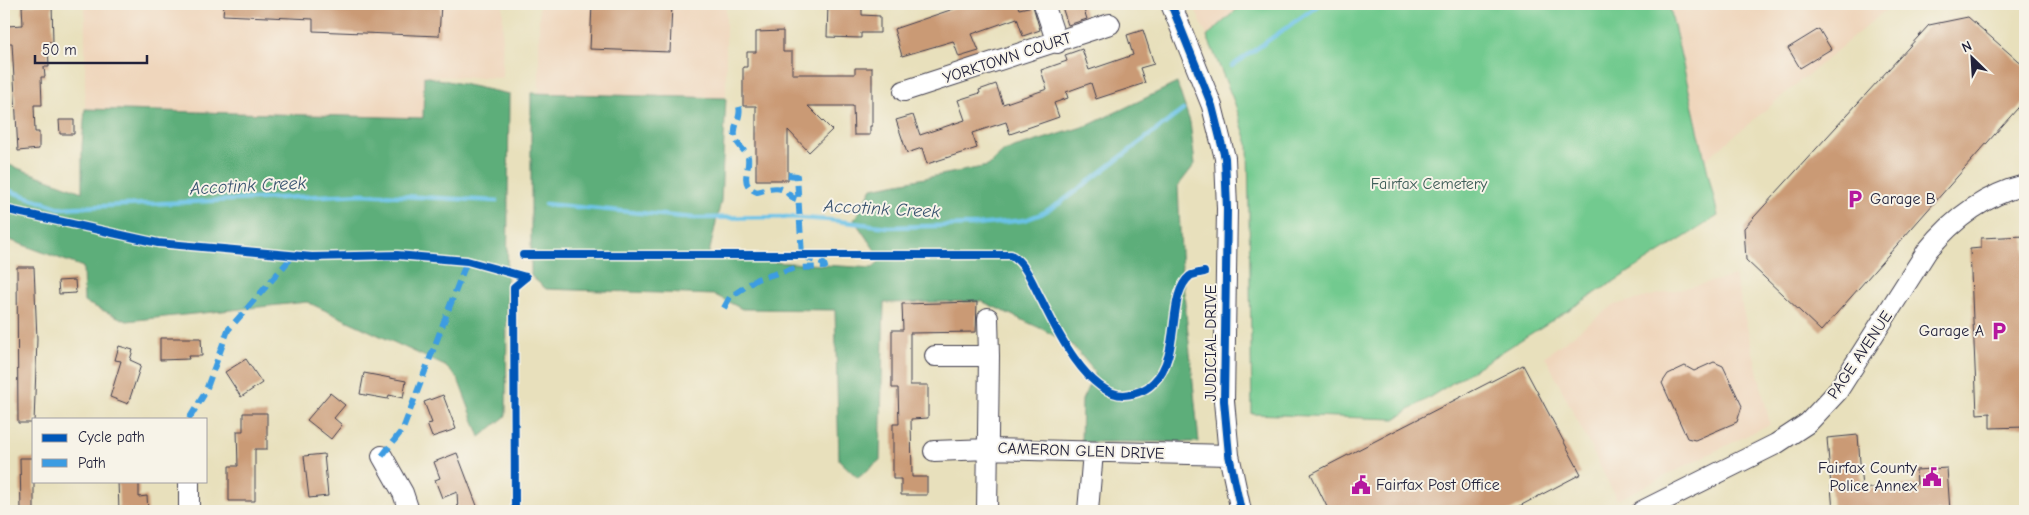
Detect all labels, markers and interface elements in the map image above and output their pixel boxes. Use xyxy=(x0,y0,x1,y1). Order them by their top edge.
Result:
street label: YORKTOWN COURT xyxy=(941,29,1074,87)
scale bar xyxy=(35,32,148,64)
north arrow xyxy=(1946,32,1996,82)
text: N xyxy=(1959,37,1974,56)
text: 50 m xyxy=(42,41,77,59)
water label: Accotink Creek xyxy=(188,172,307,200)
park label: Fairfax Cemetery xyxy=(1371,175,1488,193)
parking icon: Garage B xyxy=(1844,188,1866,210)
place label: Garage B xyxy=(1870,190,1936,208)
water label: Accotink Creek xyxy=(822,195,941,223)
street label: JUDICIAL DRIVE xyxy=(1202,284,1220,401)
street label: PAGE AVENUE xyxy=(1824,307,1896,402)
parking icon: Garage A xyxy=(1988,320,2010,342)
place label: Garage A xyxy=(1919,322,1984,340)
legend xyxy=(32,418,208,482)
text: Cycle path xyxy=(78,428,145,446)
street label: CAMERON GLEN DRIVE xyxy=(997,439,1165,463)
text: Path xyxy=(78,454,106,472)
place label: Fairfax County Police Annex xyxy=(1818,459,1918,495)
public building icon: Fairfax County Police Annex xyxy=(1921,466,1943,488)
public building icon: Fairfax Post Office xyxy=(1350,474,1372,496)
place label: Fairfax Post Office xyxy=(1376,476,1500,494)

